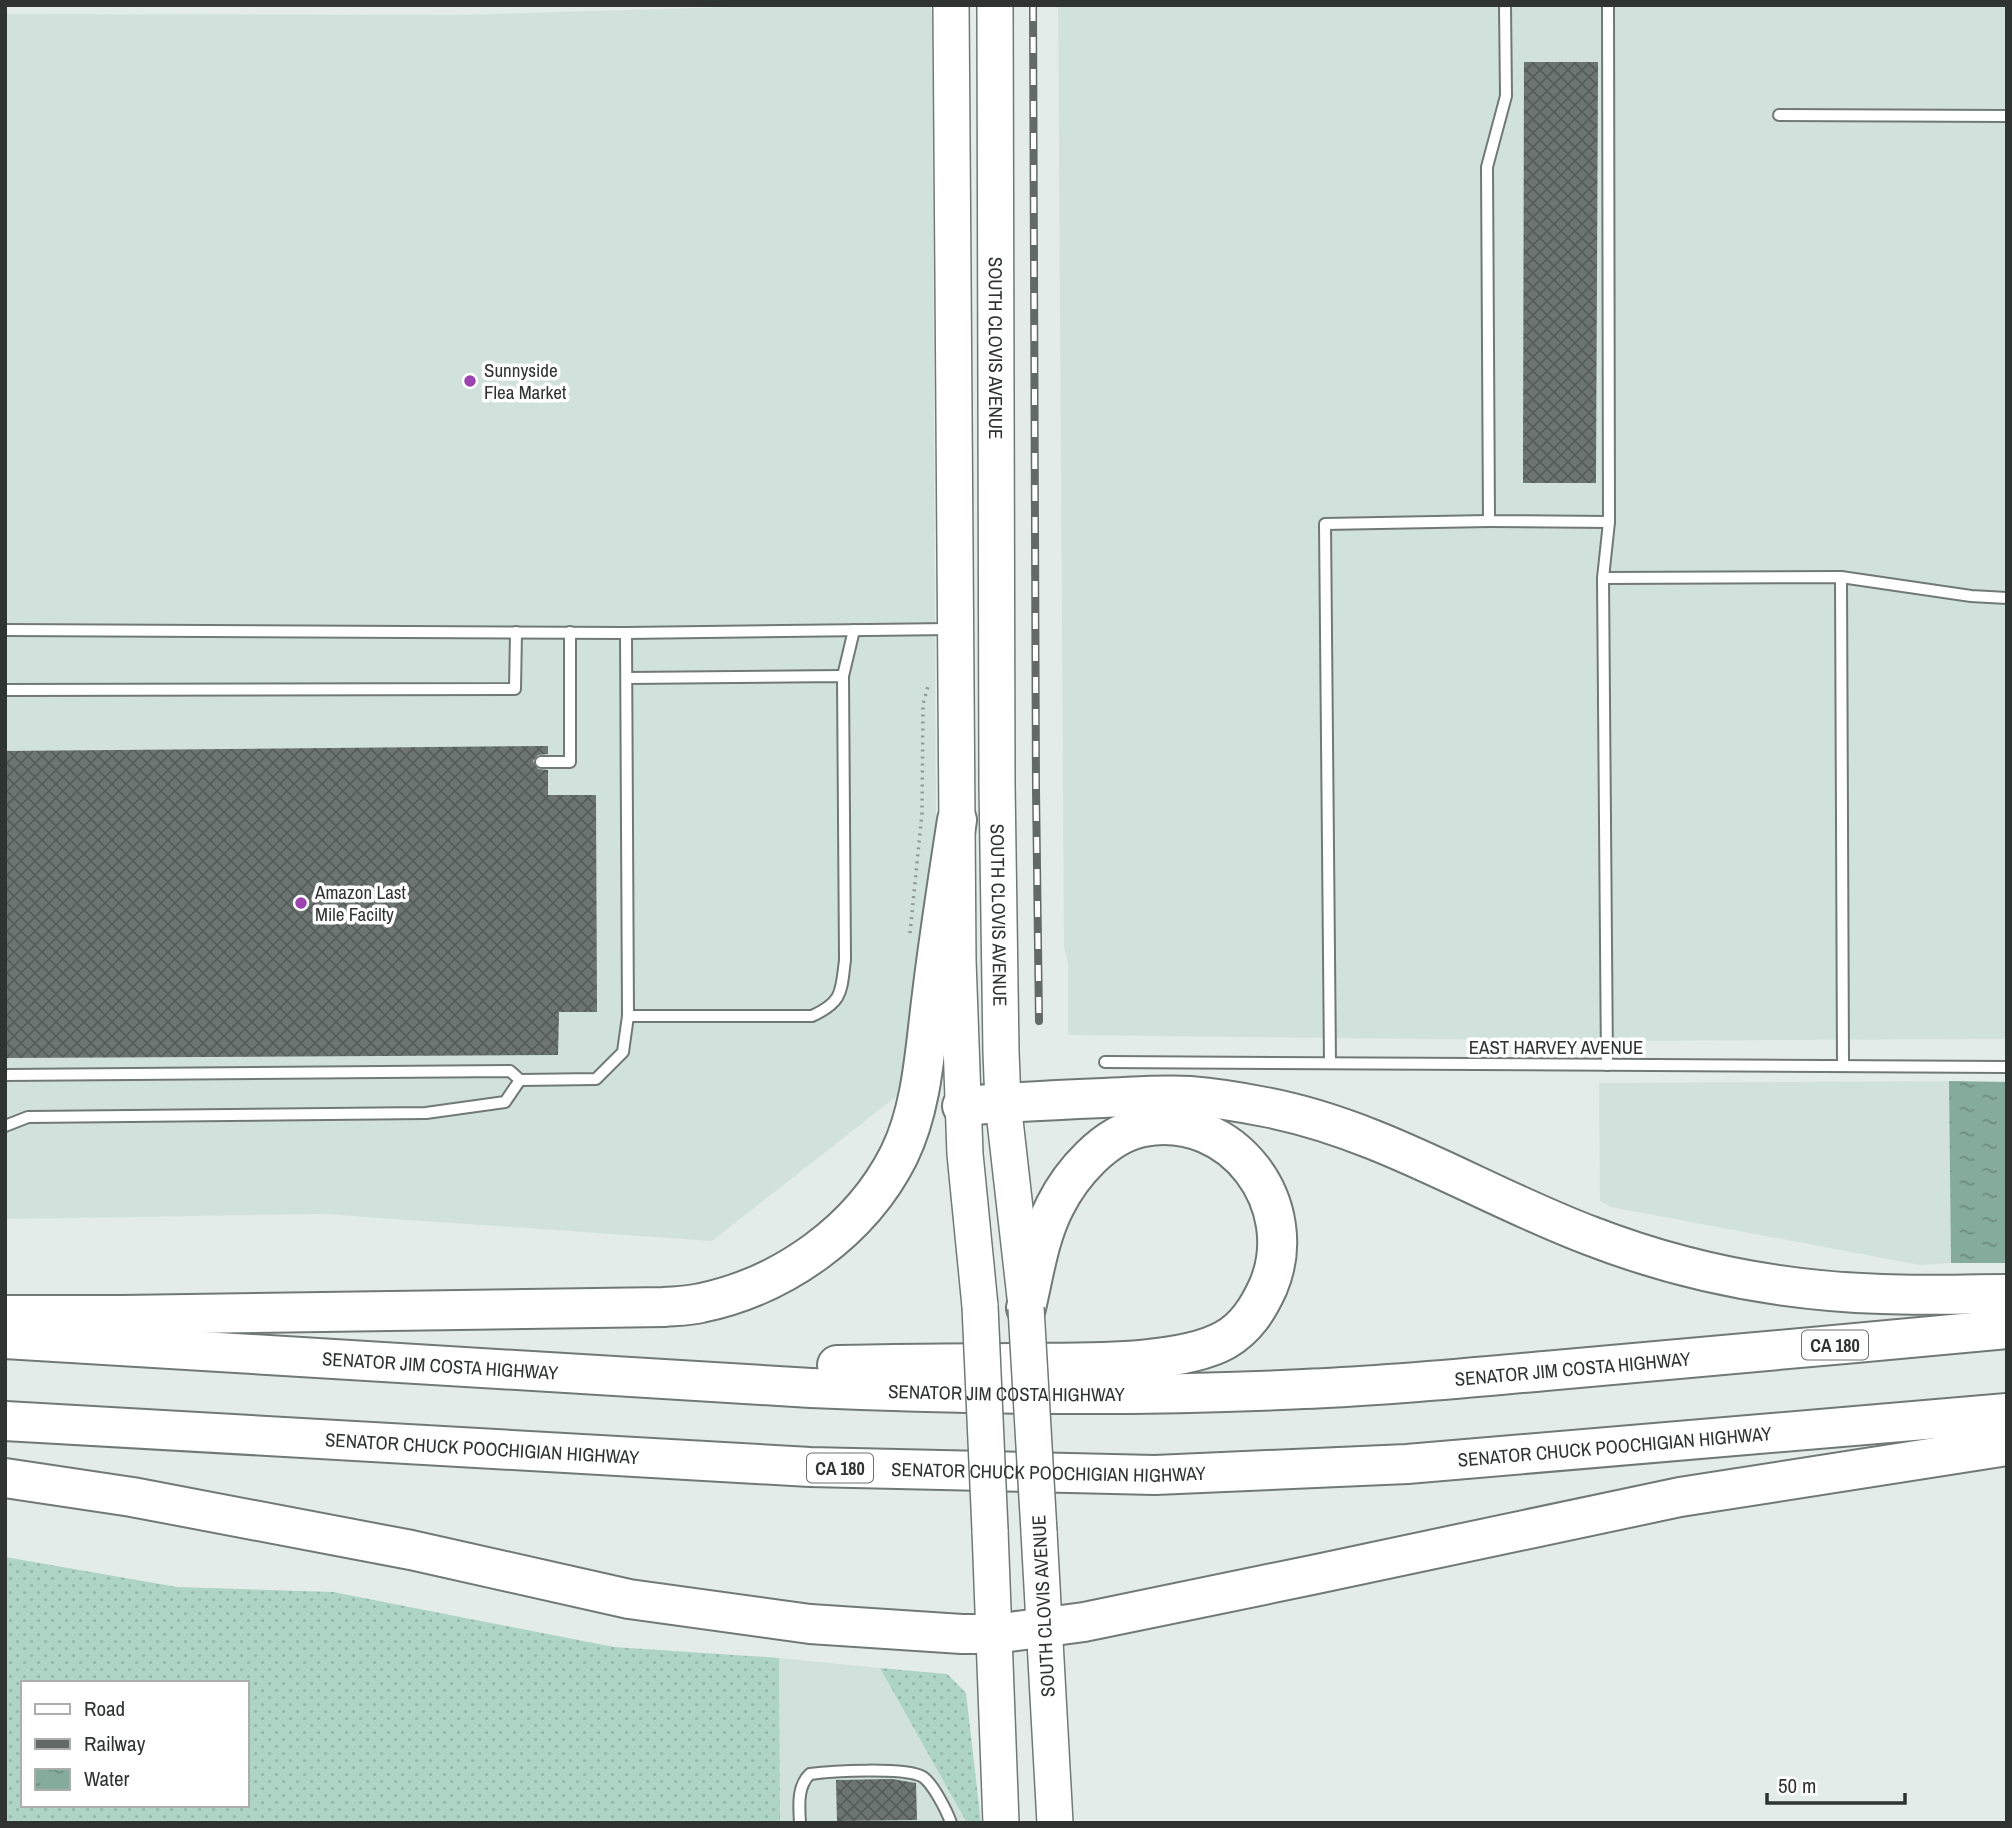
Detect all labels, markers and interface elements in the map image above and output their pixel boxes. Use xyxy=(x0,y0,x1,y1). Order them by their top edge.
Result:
street label: SOUTH CLOVIS AVENUE xyxy=(983,257,1009,439)
place label: Sunnyside Flea Market xyxy=(484,357,567,405)
marker: Sunnyside Flea Market xyxy=(462,373,478,389)
street label: SOUTH CLOVIS AVENUE xyxy=(985,824,1013,1006)
place label: Amazon Last Mile Facilty xyxy=(314,879,407,927)
marker: Amazon Last Mile Facilty xyxy=(293,895,309,911)
street label: EAST HARVEY AVENUE xyxy=(1469,1034,1643,1060)
road number: CA 180 xyxy=(1802,1330,1868,1360)
street label: SENATOR JIM COSTA HIGHWAY xyxy=(321,1345,560,1386)
street label: SENATOR JIM COSTA HIGHWAY xyxy=(1454,1345,1692,1392)
street label: SENATOR JIM COSTA HIGHWAY xyxy=(888,1378,1125,1407)
street label: SENATOR CHUCK POOCHIGIAN HIGHWAY xyxy=(1457,1420,1773,1473)
street label: SENATOR CHUCK POOCHIGIAN HIGHWAY xyxy=(324,1426,641,1470)
road number: CA 180 xyxy=(807,1454,873,1483)
street label: SENATOR CHUCK POOCHIGIAN HIGHWAY xyxy=(891,1456,1207,1488)
street label: SOUTH CLOVIS AVENUE xyxy=(1025,1514,1061,1698)
legend xyxy=(21,1681,248,1807)
text: Road xyxy=(84,1694,125,1723)
text: Railway xyxy=(84,1729,146,1758)
scale bar xyxy=(1767,1762,1905,1806)
text: Water xyxy=(84,1764,130,1793)
text: 50 m xyxy=(1778,1771,1816,1800)

